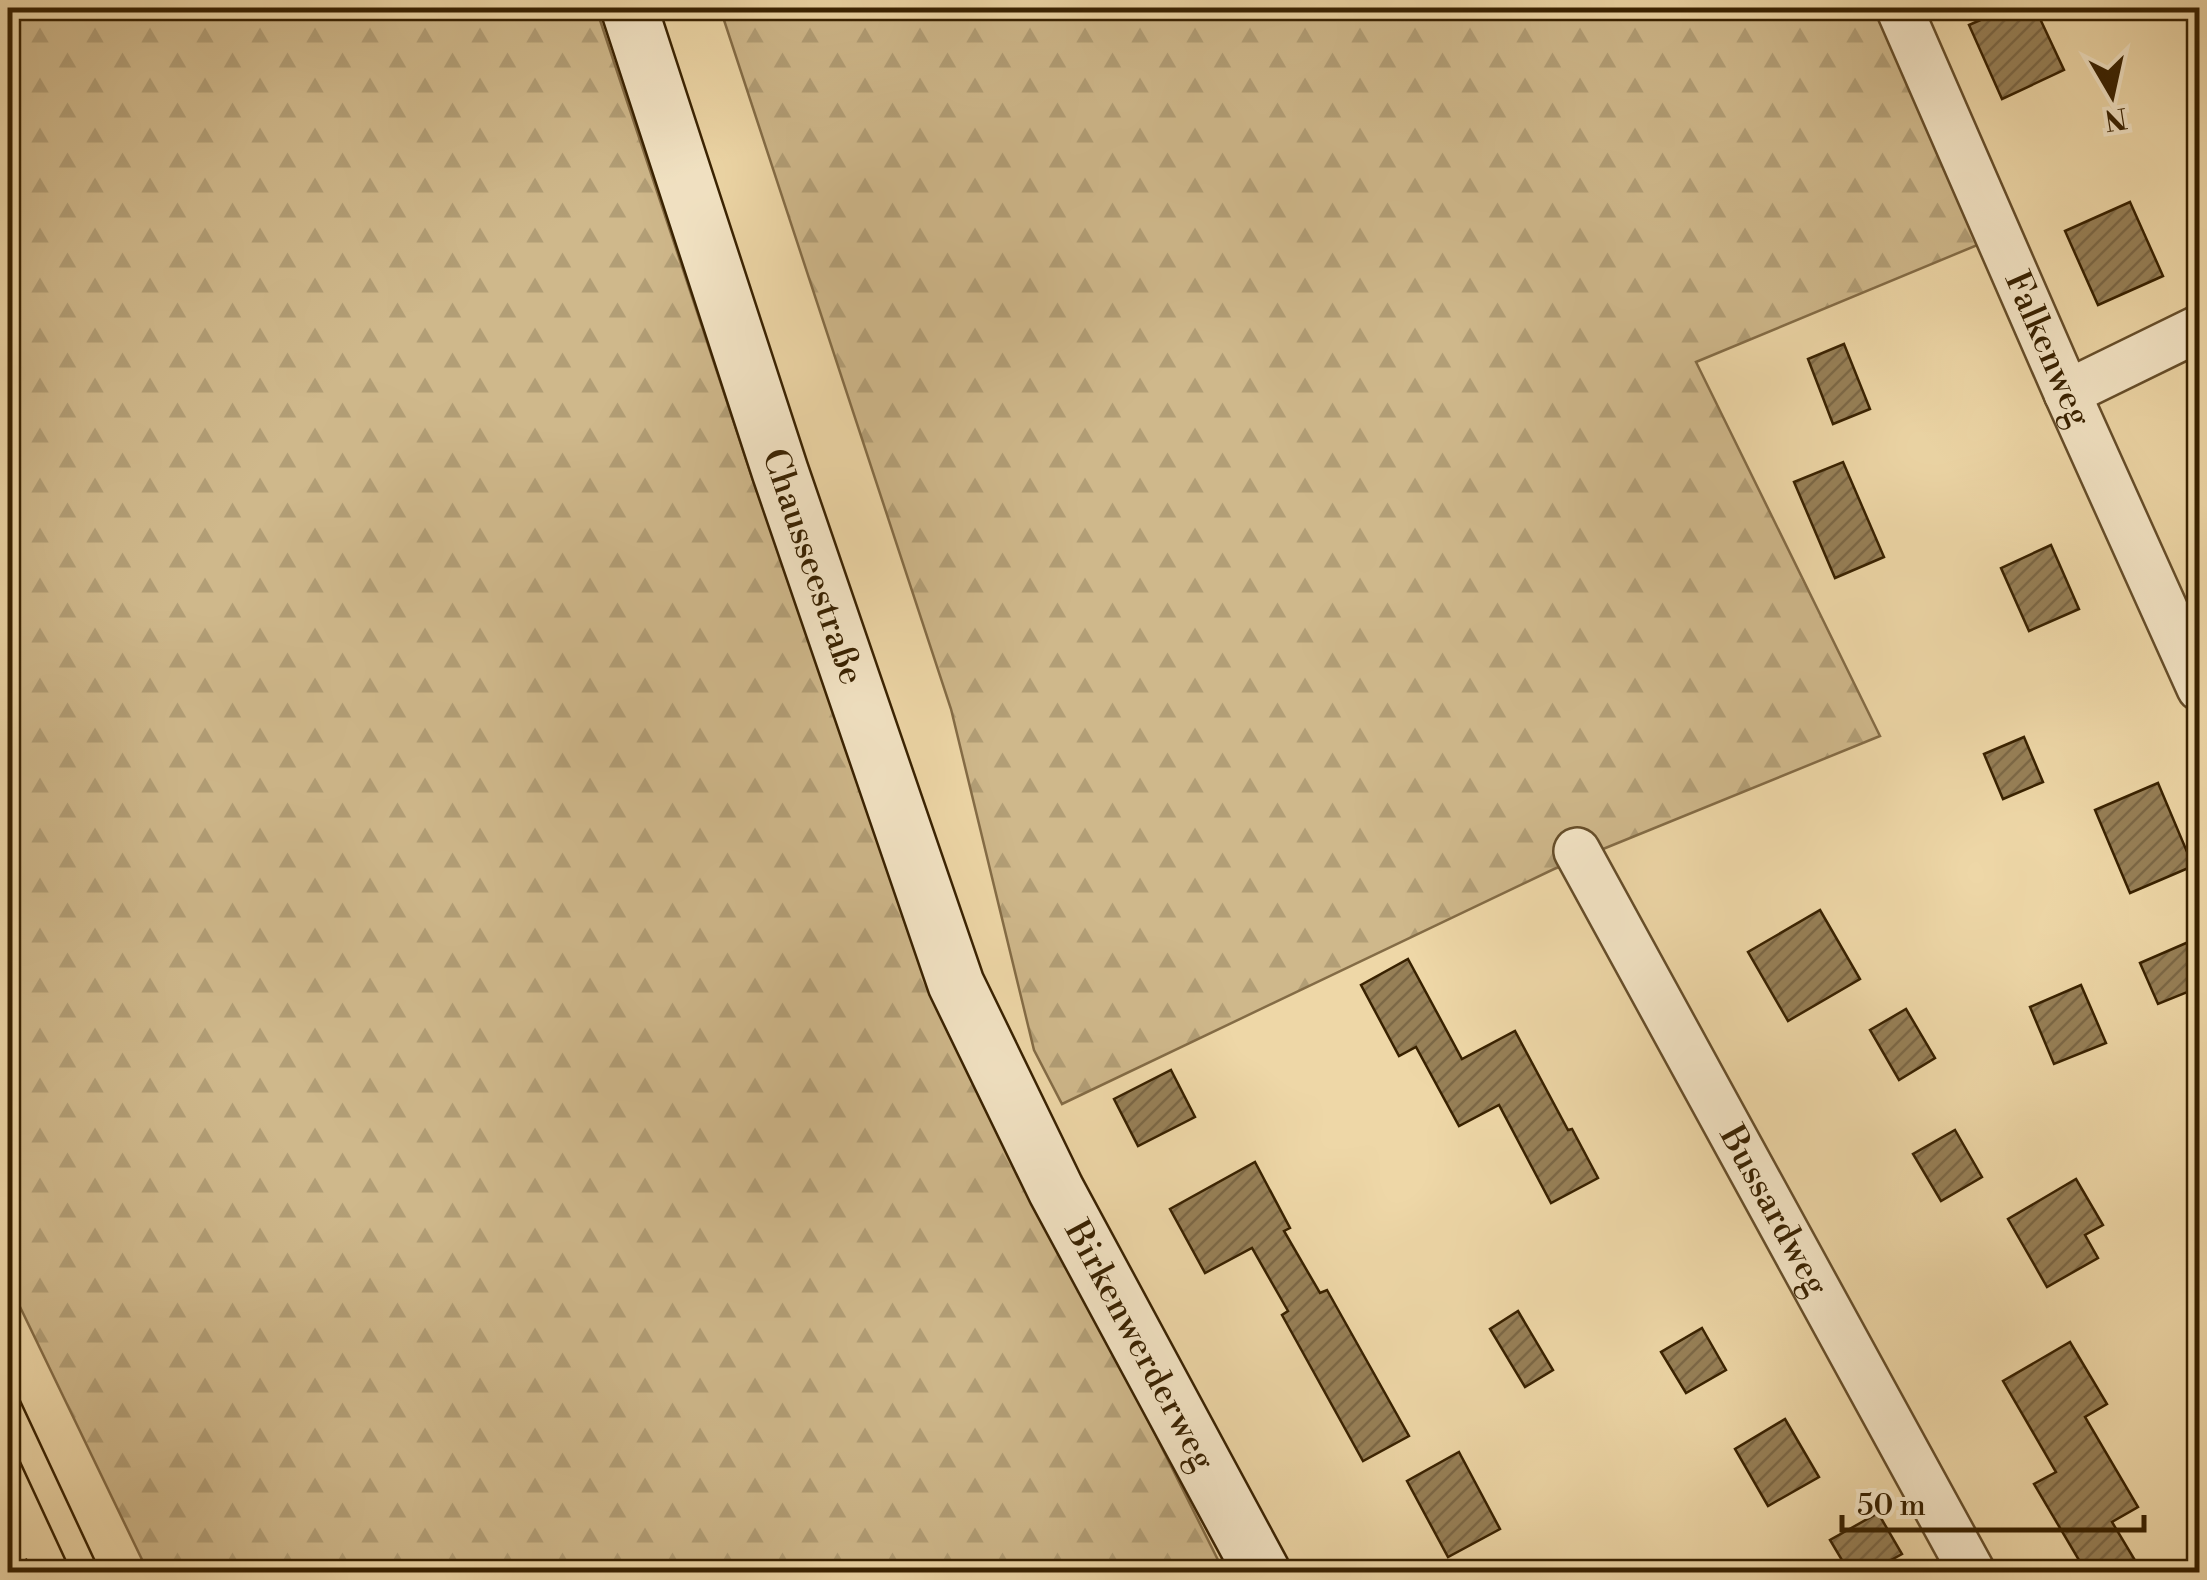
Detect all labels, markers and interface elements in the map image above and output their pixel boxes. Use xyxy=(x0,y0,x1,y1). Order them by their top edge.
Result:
north arrow xyxy=(2062,45,2162,145)
text: N xyxy=(2102,99,2129,137)
street label: Falkenweg xyxy=(1995,265,2101,433)
street label: Chausseestraße xyxy=(753,443,873,690)
street label: Bussardweg xyxy=(1710,1117,1838,1303)
street label: Birkenwerderweg xyxy=(1055,1212,1225,1478)
scale bar xyxy=(1842,1470,2144,1532)
text: 50 m xyxy=(1857,1487,1926,1525)

